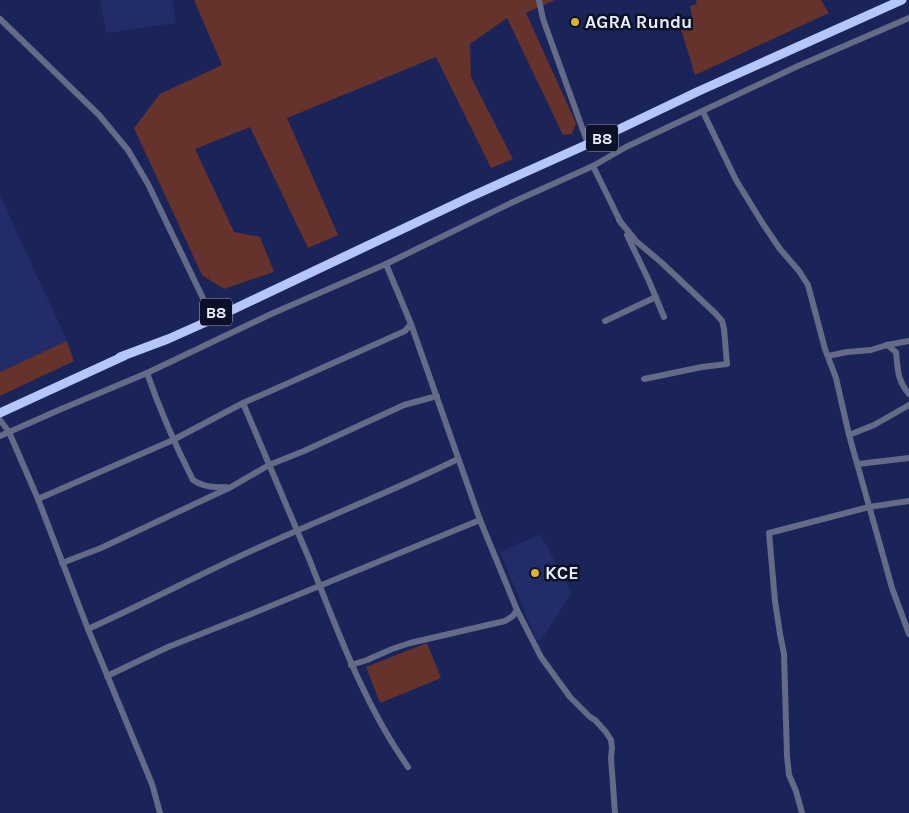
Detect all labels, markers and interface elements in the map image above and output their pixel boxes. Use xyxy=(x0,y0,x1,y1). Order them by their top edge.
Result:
place label: AGRA Rundu xyxy=(585,11,692,33)
marker: AGRA Rundu xyxy=(569,16,581,28)
road number: B8 xyxy=(586,125,618,152)
road number: B8 xyxy=(200,298,232,326)
place label: KCE xyxy=(545,562,579,584)
marker: KCE xyxy=(529,567,541,579)

